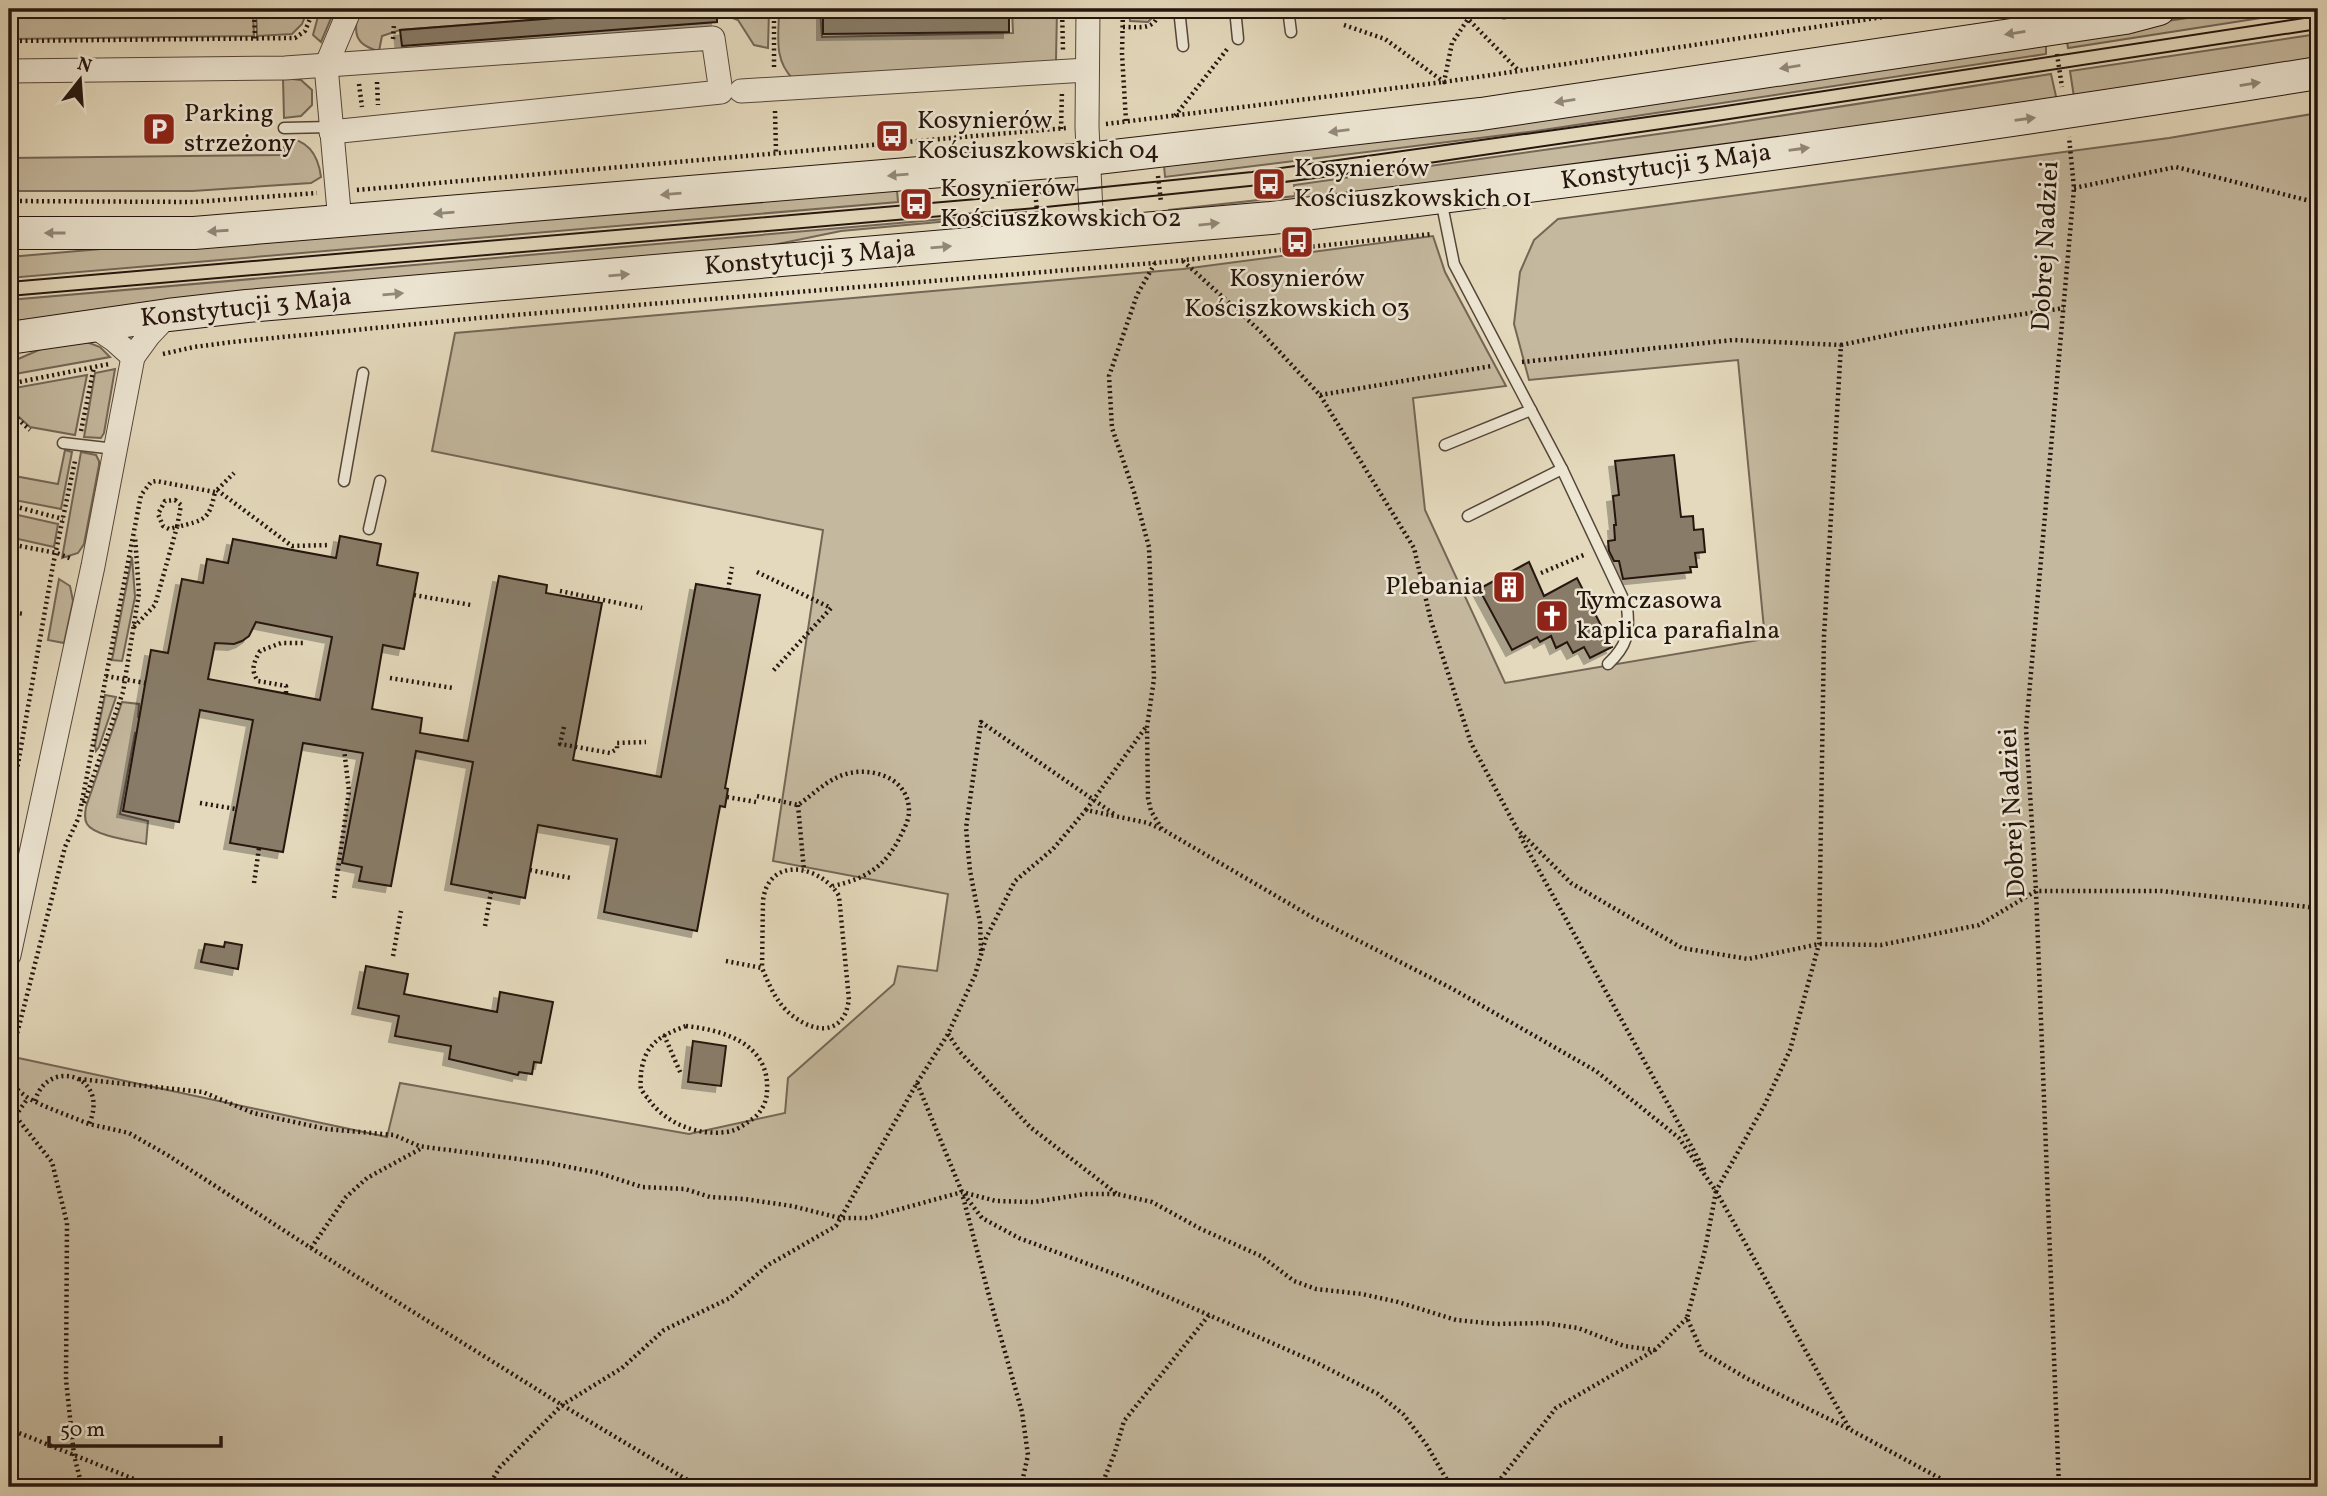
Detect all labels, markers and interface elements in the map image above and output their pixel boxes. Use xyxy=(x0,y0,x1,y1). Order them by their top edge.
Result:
one-way arrow xyxy=(2004,28,2026,39)
north arrow xyxy=(46,46,116,116)
text: N xyxy=(74,51,95,80)
one-way arrow xyxy=(1779,62,1801,73)
one-way arrow xyxy=(2239,78,2261,89)
place label: Parking strzeżony xyxy=(184,96,296,162)
one-way arrow xyxy=(1554,96,1576,107)
place label: Kosynierów Kościuszkowskich 04 xyxy=(917,103,1160,169)
parking icon: Parking strzeżony xyxy=(140,110,178,148)
one-way arrow xyxy=(2014,114,2036,125)
bus stop icon: Kosynierów Kościuszkowskich 04 xyxy=(873,117,911,155)
one-way arrow xyxy=(1328,125,1350,136)
street label: Konstytucji 3 Maja xyxy=(1558,134,1774,200)
one-way arrow xyxy=(1788,144,1810,155)
place label: Kosynierów Kościuszkowskich 01 xyxy=(1294,151,1532,217)
street label: Dobrej Nadziei xyxy=(2024,160,2068,332)
bus stop icon: Kosynierów Kościuszkowskich 01 xyxy=(1250,165,1288,203)
one-way arrow xyxy=(887,170,909,181)
place label: Kosynierów Kościuszkowskich 02 xyxy=(940,171,1182,237)
bus stop icon: Kosynierów Kościuszkowskich 02 xyxy=(897,185,935,223)
one-way arrow xyxy=(660,189,682,200)
one-way arrow xyxy=(433,208,455,219)
one-way arrow xyxy=(1198,218,1220,229)
bus stop icon: Kosynierów Kościszkowskich 03 xyxy=(1278,223,1316,261)
one-way arrow xyxy=(206,226,228,237)
one-way arrow xyxy=(43,227,65,239)
street label: Konstytucji 3 Maja xyxy=(703,231,917,285)
one-way arrow xyxy=(930,241,952,252)
place label: Kosynierów Kościszkowskich 03 xyxy=(1184,261,1410,327)
one-way arrow xyxy=(609,269,631,280)
street label: Konstytucji 3 Maja xyxy=(139,279,353,337)
one-way arrow xyxy=(382,288,404,299)
building icon: Plebania xyxy=(1490,568,1528,606)
place label: Plebania xyxy=(1385,569,1484,605)
place label: Tymczasowa kaplica parafialna xyxy=(1576,583,1780,649)
church icon: Tymczasowa kaplica parafialna xyxy=(1533,597,1571,635)
street label: Dobrej Nadziei xyxy=(1991,727,2035,899)
scale bar xyxy=(49,1405,220,1449)
text: 50 m xyxy=(60,1416,105,1445)

